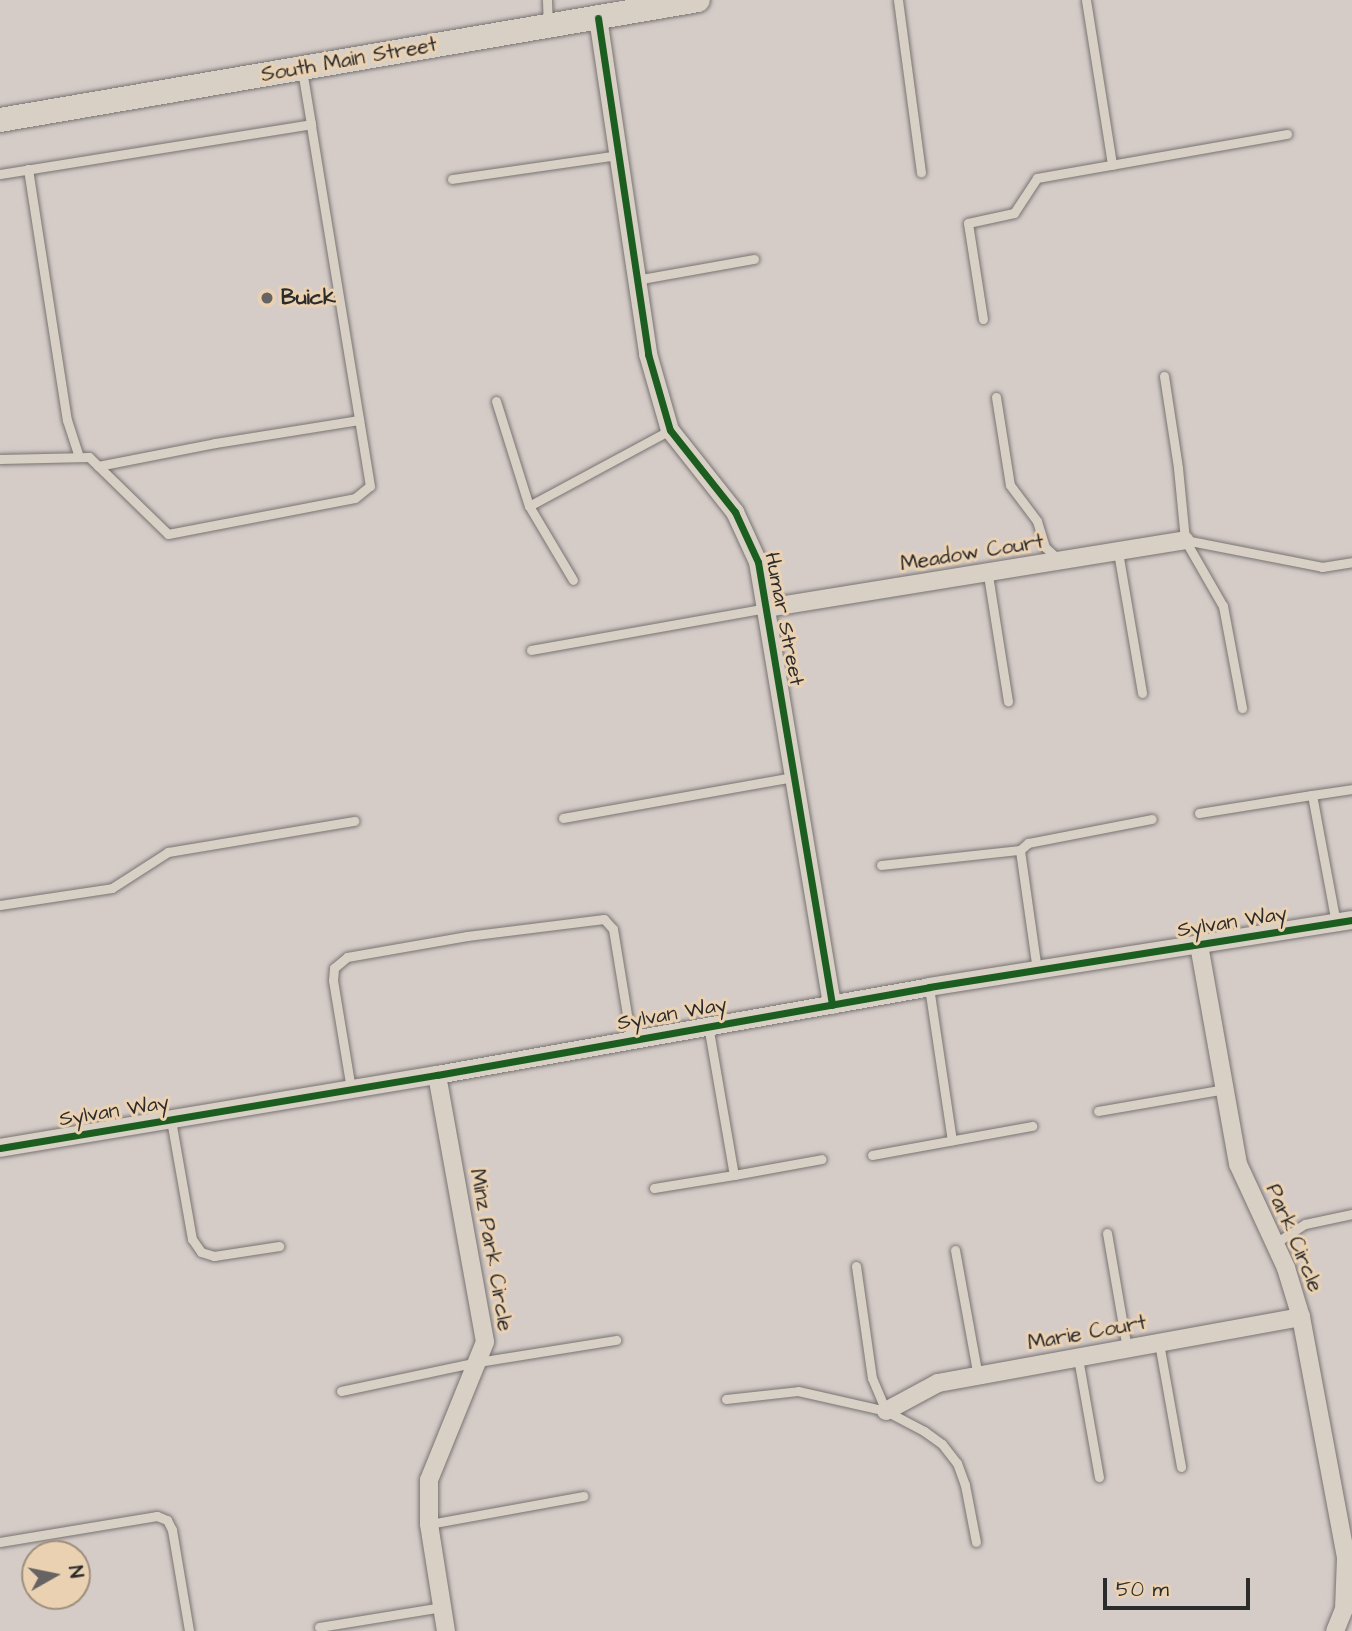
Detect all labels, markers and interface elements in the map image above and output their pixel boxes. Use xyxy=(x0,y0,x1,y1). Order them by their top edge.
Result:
street label: South Main Street xyxy=(259,32,439,88)
place label: Buick xyxy=(281,285,336,311)
marker: Buick xyxy=(259,290,275,306)
street label: Meadow Court xyxy=(899,529,1045,577)
street label: Humar Street xyxy=(759,550,809,688)
street label: Sylvan Way xyxy=(1175,901,1289,943)
street label: Sylvan Way xyxy=(615,992,729,1036)
street label: Sylvan Way xyxy=(57,1090,171,1132)
street label: Minz Park Circle xyxy=(464,1167,518,1333)
street label: Park Circle xyxy=(1260,1180,1328,1296)
street label: Marie Court xyxy=(1026,1310,1148,1356)
north arrow xyxy=(21,1540,91,1610)
text: N xyxy=(61,1564,90,1580)
scale bar xyxy=(1107,1564,1254,1608)
text: 50 m xyxy=(1116,1575,1169,1604)

